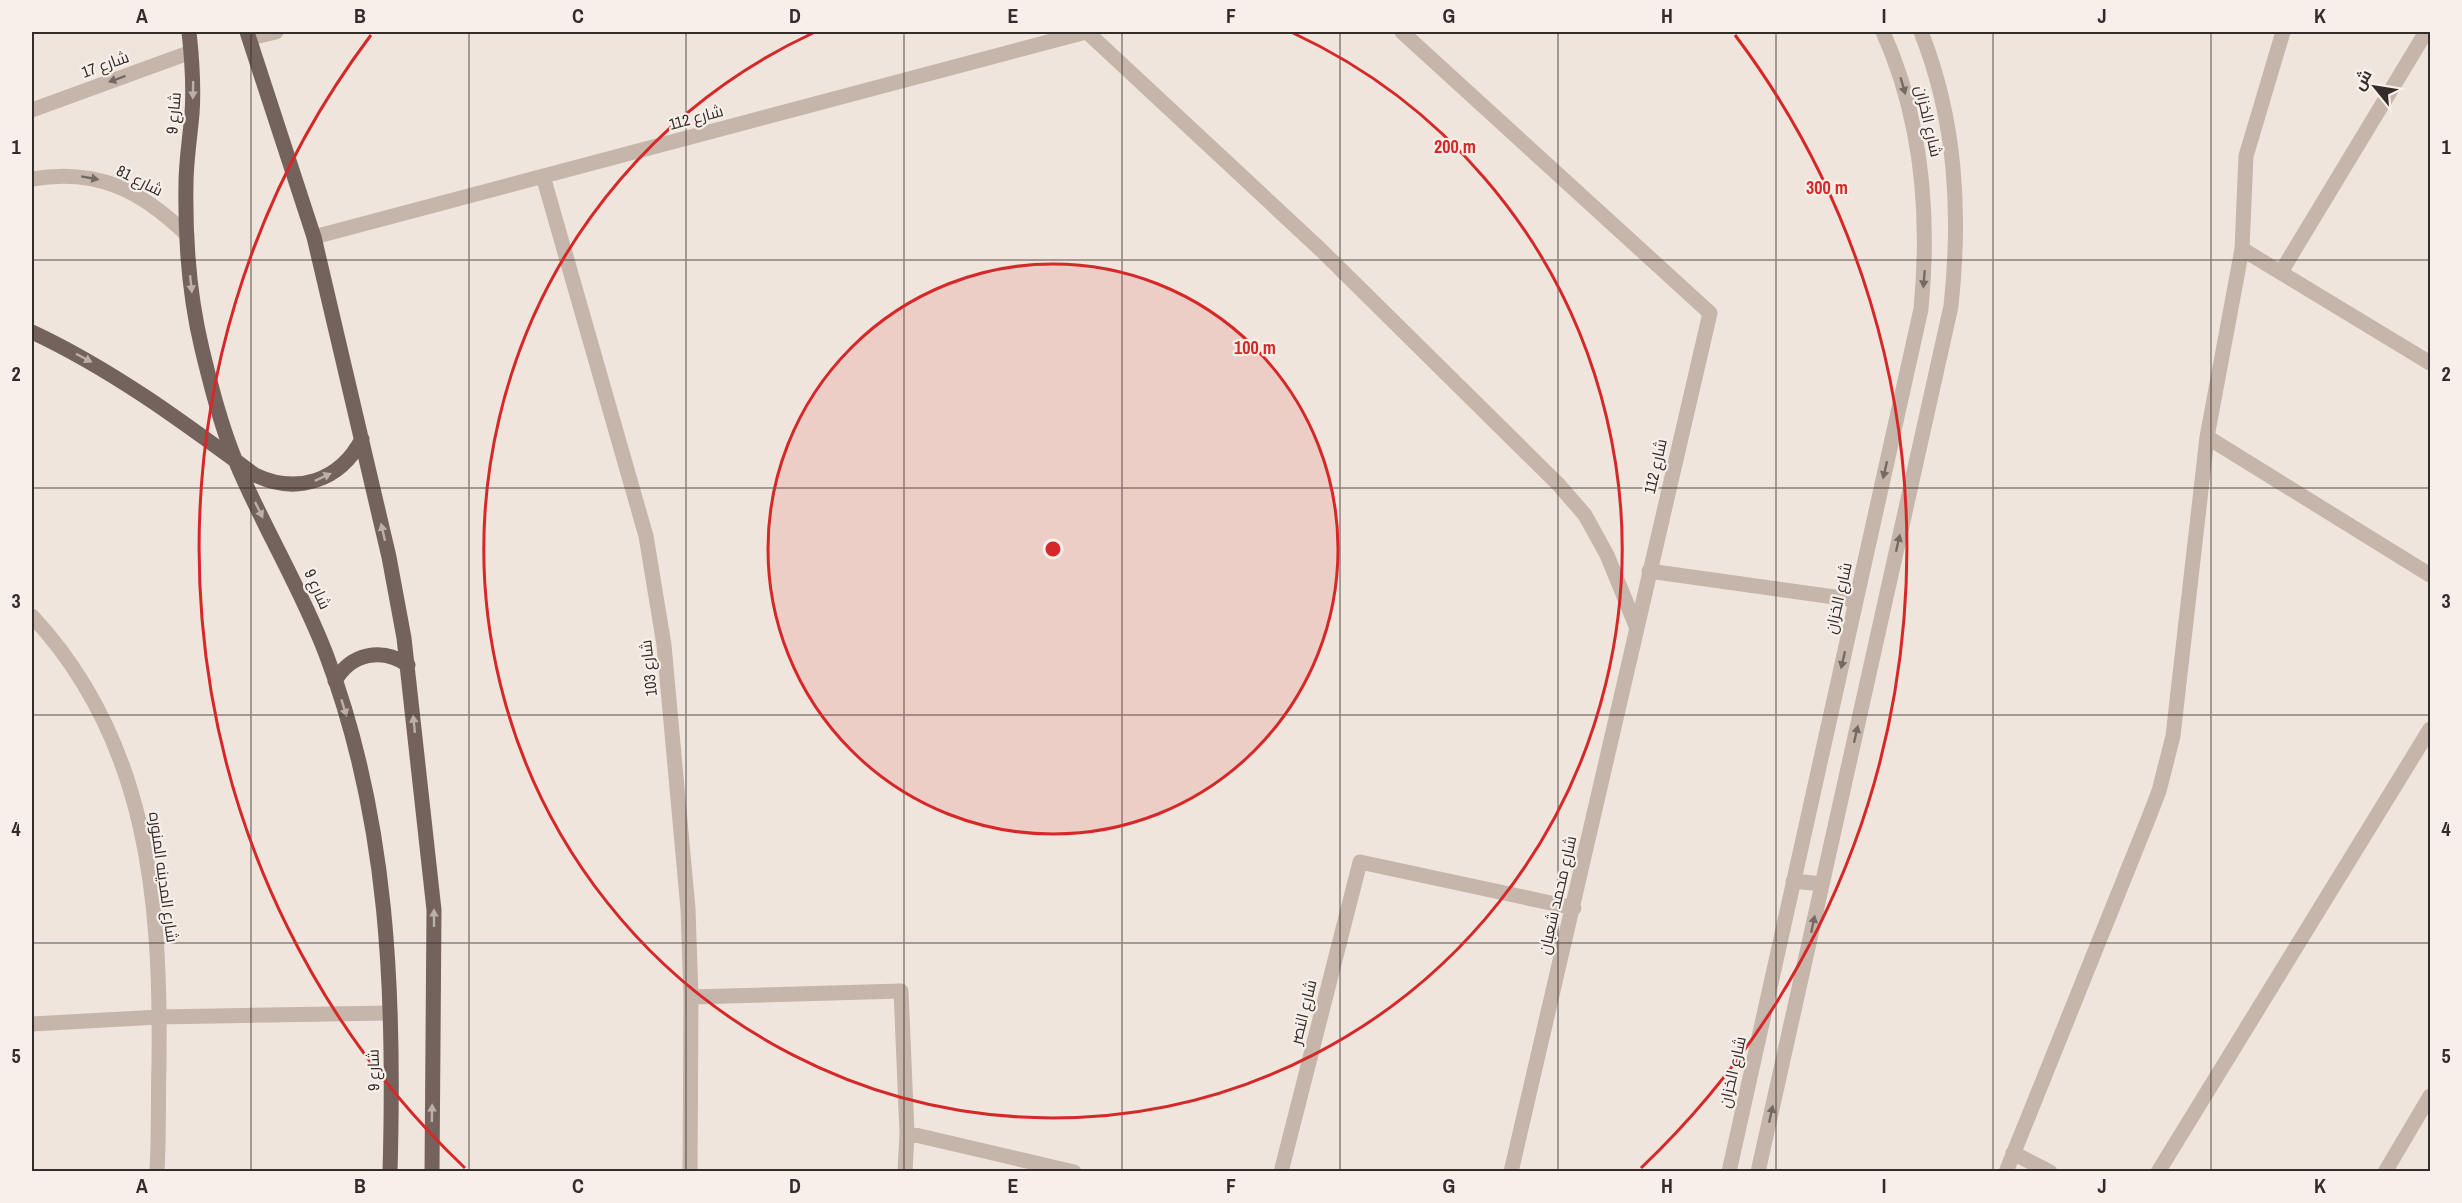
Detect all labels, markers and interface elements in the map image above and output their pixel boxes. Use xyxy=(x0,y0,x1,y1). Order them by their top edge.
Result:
text: A xyxy=(136,2,148,29)
text: B xyxy=(354,2,366,29)
text: C xyxy=(572,2,584,29)
text: D xyxy=(789,2,801,29)
text: E xyxy=(1008,2,1019,29)
text: F xyxy=(1226,2,1236,29)
text: G xyxy=(1443,2,1455,29)
text: H xyxy=(1661,2,1673,29)
text: I xyxy=(1882,2,1886,29)
text: J xyxy=(2097,2,2107,29)
text: K xyxy=(2314,2,2326,29)
street label: شارع 17 xyxy=(78,45,132,84)
north arrow xyxy=(2345,57,2405,117)
text: ش xyxy=(2347,65,2377,94)
one-way arrow xyxy=(107,74,125,84)
one-way arrow xyxy=(1899,78,1908,96)
one-way arrow xyxy=(188,80,198,99)
street label: شارع الخزان xyxy=(1909,83,1948,159)
street label: شارع 9 xyxy=(160,91,187,135)
street label: شارع 112 xyxy=(666,99,726,136)
text: 1 xyxy=(11,133,21,160)
text: 1 xyxy=(2441,133,2451,160)
text: 200 m xyxy=(1434,134,1476,159)
street label: شارع 81 xyxy=(113,159,167,202)
one-way arrow xyxy=(80,174,99,183)
text: 300 m xyxy=(1806,175,1848,200)
one-way arrow xyxy=(1919,270,1929,289)
one-way arrow xyxy=(186,275,196,294)
text: 100 m xyxy=(1234,335,1276,360)
one-way arrow xyxy=(76,353,93,363)
text: 2 xyxy=(11,360,21,387)
text: 2 xyxy=(2441,360,2451,387)
street label: شارع 112 xyxy=(1638,436,1673,496)
one-way arrow xyxy=(1880,461,1889,480)
one-way arrow xyxy=(315,473,332,482)
one-way arrow xyxy=(253,501,263,519)
one-way arrow xyxy=(378,522,388,541)
one-way arrow xyxy=(1894,534,1903,553)
centre of rings xyxy=(1043,539,1063,559)
street label: شارع الخزان xyxy=(1819,560,1858,636)
street label: شارع 9 xyxy=(299,565,337,613)
text: 3 xyxy=(11,587,21,614)
text: 3 xyxy=(2441,587,2451,614)
street label: شارع 103 xyxy=(634,639,663,697)
one-way arrow xyxy=(1837,651,1847,670)
one-way arrow xyxy=(340,699,349,717)
one-way arrow xyxy=(409,715,419,734)
one-way arrow xyxy=(1851,724,1861,743)
street label: شارع المدينه المنوره xyxy=(143,810,184,944)
text: 4 xyxy=(11,815,21,842)
text: 4 xyxy=(2441,815,2451,842)
street label: شارع محمد شعبان xyxy=(1533,834,1582,957)
one-way arrow xyxy=(429,909,439,928)
one-way arrow xyxy=(1809,915,1819,933)
street label: شارع النصر xyxy=(1284,977,1323,1048)
street label: شارع الخزان xyxy=(1713,1034,1752,1110)
text: 5 xyxy=(11,1042,21,1069)
text: 5 xyxy=(2441,1042,2451,1069)
street label: شارع 9 xyxy=(362,1049,385,1091)
one-way arrow xyxy=(427,1104,437,1123)
one-way arrow xyxy=(1767,1105,1776,1124)
text: A xyxy=(136,1172,148,1199)
text: B xyxy=(354,1172,366,1199)
text: C xyxy=(572,1172,584,1199)
text: D xyxy=(789,1172,801,1199)
text: E xyxy=(1008,1172,1019,1199)
text: F xyxy=(1226,1172,1236,1199)
text: G xyxy=(1443,1172,1455,1199)
text: H xyxy=(1661,1172,1673,1199)
text: I xyxy=(1882,1172,1886,1199)
text: J xyxy=(2097,1172,2107,1199)
text: K xyxy=(2314,1172,2326,1199)

